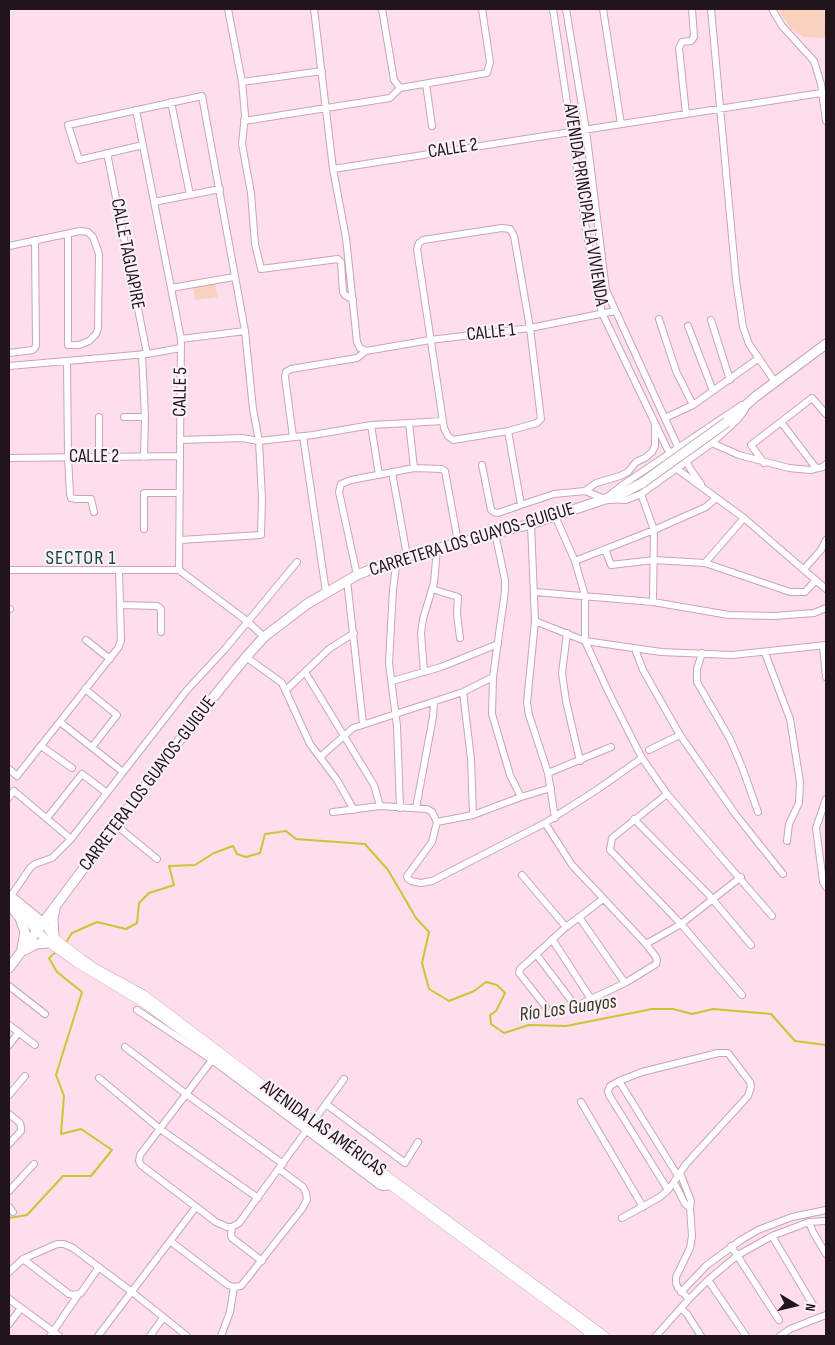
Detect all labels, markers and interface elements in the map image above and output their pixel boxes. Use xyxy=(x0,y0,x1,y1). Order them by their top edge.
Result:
street label: AVENIDA PRINCIPAL LA VIVIENDA xyxy=(558,102,612,308)
street label: CALLE 2 xyxy=(426,134,480,164)
street label: CALLE TAGUAPIRE xyxy=(105,197,149,311)
street label: CALLE 1 xyxy=(465,319,517,347)
street label: CALLE 5 xyxy=(169,367,193,417)
street label: CALLE 2 xyxy=(69,446,119,468)
street label: CARRETERA LOS GUAYOS-GUIGUE xyxy=(367,498,577,582)
district label: SECTOR 1 xyxy=(44,547,118,571)
street label: CARRETERA LOS GUAYOS-GUIGUE xyxy=(75,692,221,876)
water label: Río Los Guayos xyxy=(518,990,618,1028)
street label: AVENIDA LAS AMÉRICAS xyxy=(256,1076,390,1182)
north arrow xyxy=(770,1280,820,1330)
text: N xyxy=(801,1302,819,1312)

